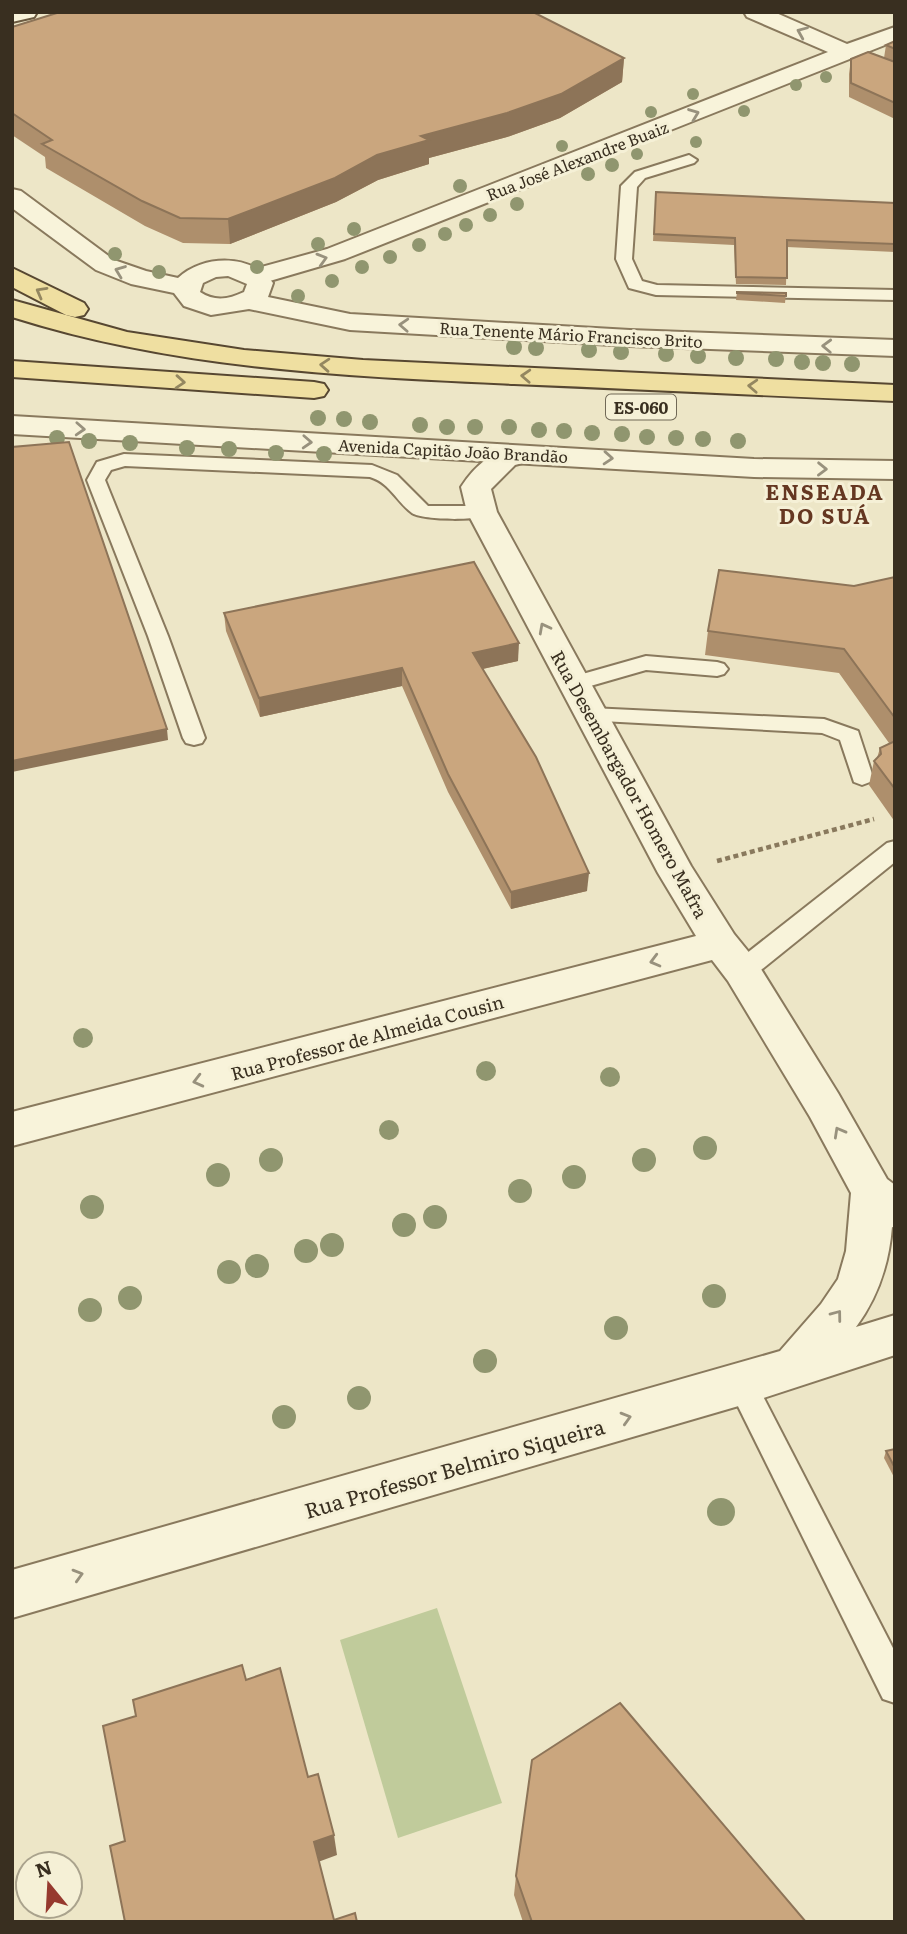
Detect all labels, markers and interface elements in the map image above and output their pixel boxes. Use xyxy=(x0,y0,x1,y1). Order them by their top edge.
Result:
one-way arrow xyxy=(797,27,809,41)
one-way arrow xyxy=(687,108,699,122)
street label: Rua José Alexandre Buaiz xyxy=(482,114,672,206)
one-way arrow xyxy=(316,252,328,267)
one-way arrow xyxy=(114,265,126,279)
one-way arrow xyxy=(35,287,48,300)
street label: Rua Tenente Mário Francisco Brito xyxy=(439,315,703,353)
one-way arrow xyxy=(398,318,409,333)
one-way arrow xyxy=(821,338,832,353)
one-way arrow xyxy=(319,358,330,373)
one-way arrow xyxy=(520,369,531,384)
one-way arrow xyxy=(175,374,186,389)
one-way arrow xyxy=(747,379,758,394)
road number: ES-060 xyxy=(606,394,676,420)
one-way arrow xyxy=(75,421,86,436)
street label: Avenida Capitão João Brandão xyxy=(337,432,569,468)
one-way arrow xyxy=(302,435,313,450)
one-way arrow xyxy=(603,451,614,466)
one-way arrow xyxy=(817,461,827,477)
district label: ENSEADA DO SUÁ xyxy=(765,475,885,530)
one-way arrow xyxy=(539,623,552,635)
street label: Rua Desembargador Homero Mafra xyxy=(545,645,715,923)
one-way arrow xyxy=(649,953,661,967)
street label: Rua Professor de Almeida Cousin xyxy=(227,987,507,1086)
one-way arrow xyxy=(192,1073,204,1087)
one-way arrow xyxy=(834,1127,847,1140)
one-way arrow xyxy=(829,1310,842,1323)
street label: Rua Professor Belmiro Siqueira xyxy=(300,1409,608,1525)
one-way arrow xyxy=(620,1411,632,1426)
one-way arrow xyxy=(72,1569,84,1583)
north arrow xyxy=(14,1850,84,1920)
text: N xyxy=(32,1852,55,1884)

